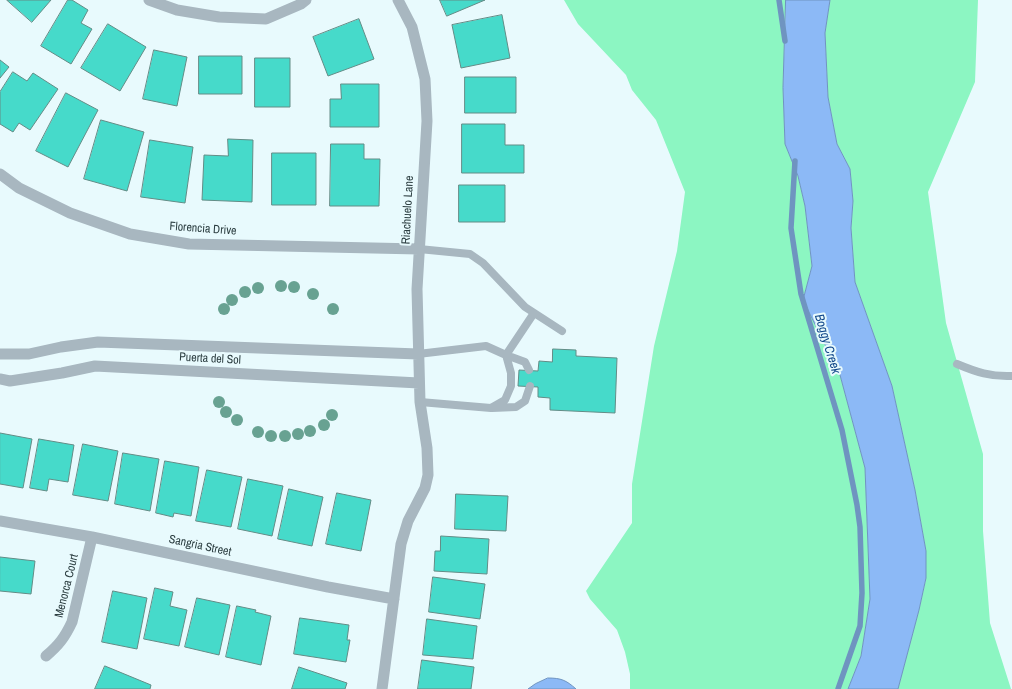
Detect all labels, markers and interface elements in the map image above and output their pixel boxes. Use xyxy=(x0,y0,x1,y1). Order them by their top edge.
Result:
street label: Riachuelo Lane xyxy=(399,175,417,245)
street label: Florencia Drive xyxy=(169,219,237,239)
water label: Boggy Creek xyxy=(811,312,843,376)
street label: Puerta del Sol xyxy=(179,350,241,368)
street label: Sangria Street xyxy=(167,532,233,560)
street label: Menorca Court xyxy=(52,553,82,619)

